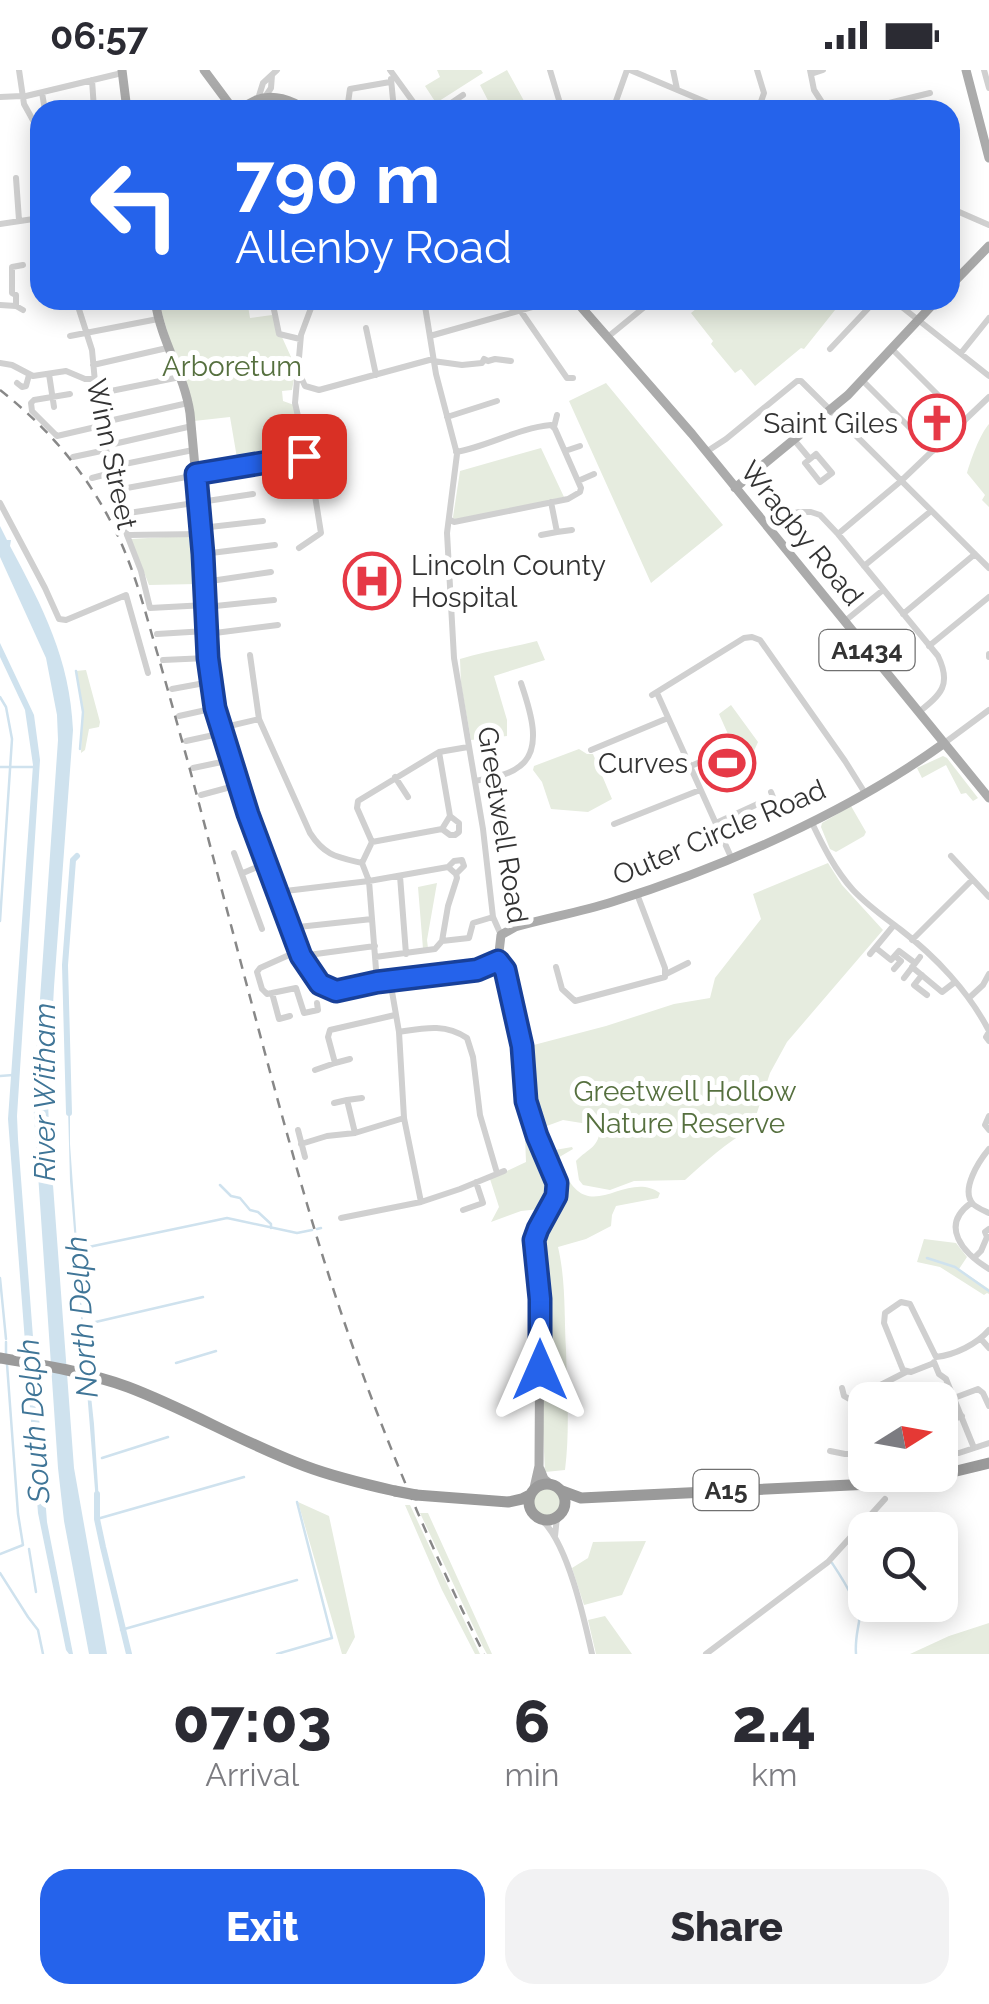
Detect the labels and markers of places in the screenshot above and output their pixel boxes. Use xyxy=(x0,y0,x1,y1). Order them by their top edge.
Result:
church icon: Saint Giles xyxy=(907,393,967,453)
place label: Saint Giles xyxy=(763,407,898,440)
pin xyxy=(262,414,347,499)
place label: Lincoln County Hospital xyxy=(411,549,606,614)
hospital icon: Lincoln County Hospital xyxy=(342,551,402,611)
sports icon: Curves xyxy=(697,733,757,793)
place label: Curves xyxy=(598,747,688,780)

